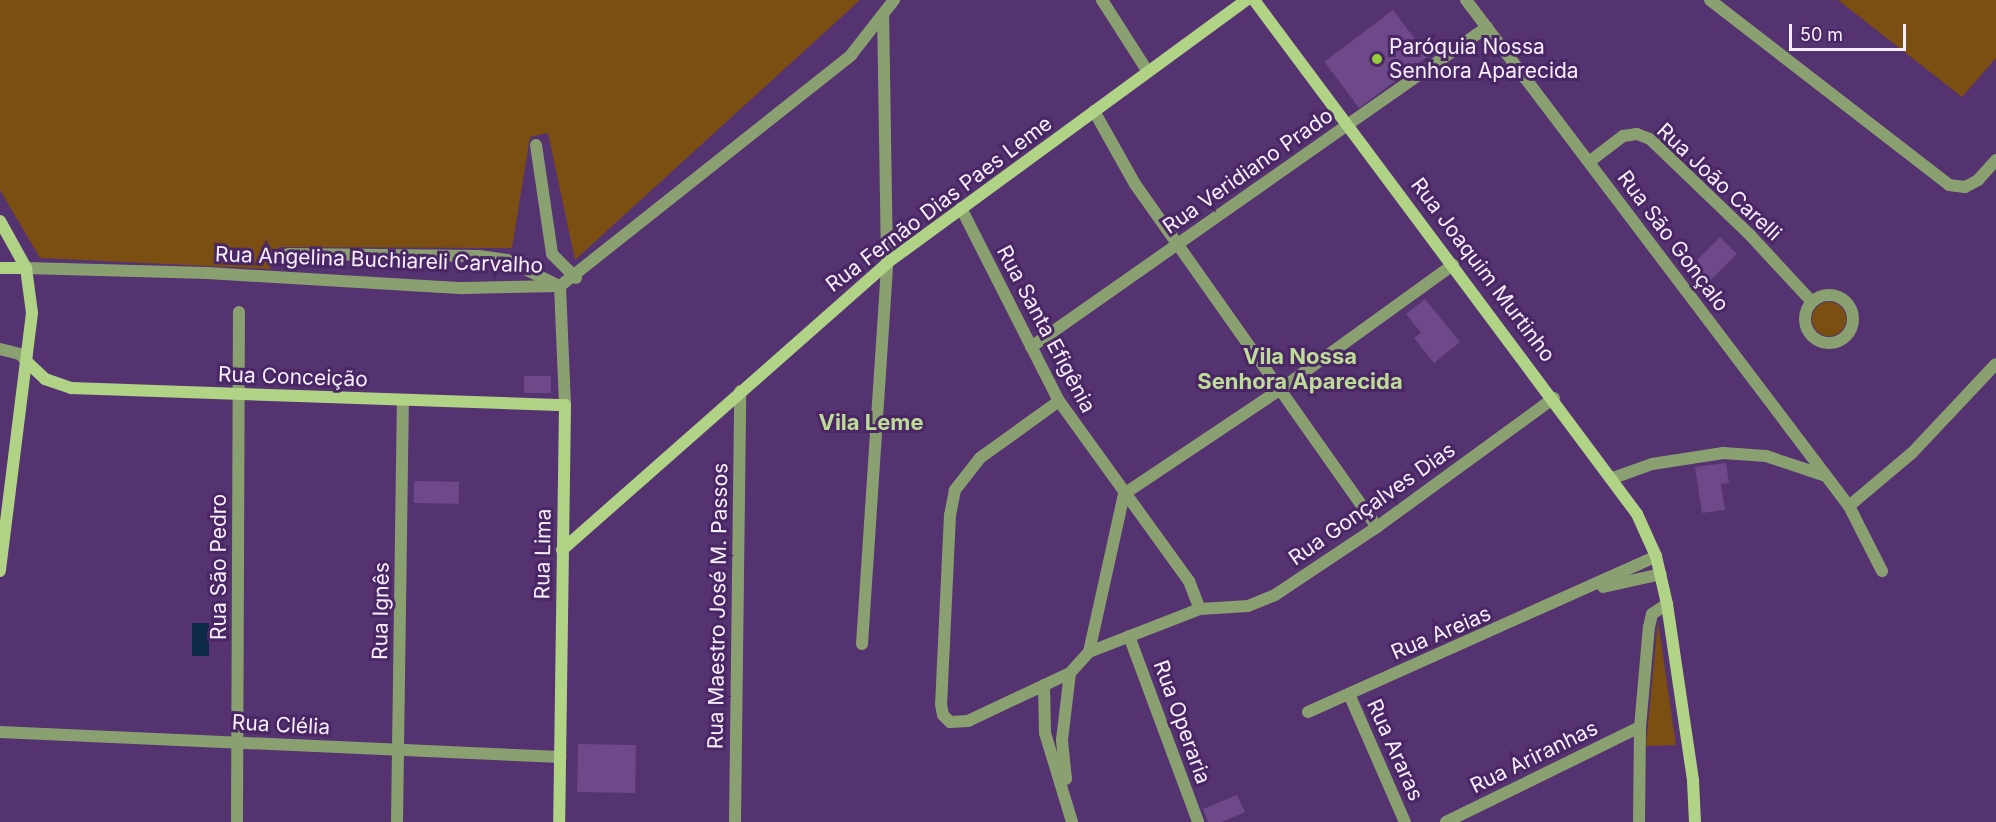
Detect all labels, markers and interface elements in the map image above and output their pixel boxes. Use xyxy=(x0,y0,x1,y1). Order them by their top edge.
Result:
scale bar xyxy=(1792,12,1909,50)
text: 50 m xyxy=(1800,24,1843,45)
place label: Paróquia Nossa Senhora Aparecida xyxy=(1389,34,1579,84)
marker: Paróquia Nossa Senhora Aparecida xyxy=(1370,52,1384,66)
street label: Rua Veridiano Prado xyxy=(1158,103,1338,239)
street label: Rua Fernão Dias Paes Leme xyxy=(821,111,1057,297)
street label: Rua João Carelli xyxy=(1652,118,1786,246)
street label: Rua São Gonçalo xyxy=(1612,166,1734,316)
street label: Rua Joaquim Murtinho xyxy=(1406,173,1560,367)
street label: Rua Santa Efigênia xyxy=(991,241,1101,417)
street label: Rua Angelina Buchiareli Carvalho xyxy=(215,242,543,278)
district label: Vila Nossa Senhora Aparecida xyxy=(1197,343,1403,394)
street label: Rua Conceição xyxy=(218,362,368,392)
district label: Vila Leme xyxy=(818,410,924,436)
street label: Rua Gonçalves Dias xyxy=(1284,437,1460,571)
street label: Rua Maestro José M. Passos xyxy=(703,463,733,749)
street label: Rua São Pedro xyxy=(206,494,232,640)
street label: Rua Lima xyxy=(530,508,556,600)
street label: Rua Ignês xyxy=(368,562,394,660)
street label: Rua Areias xyxy=(1387,601,1495,665)
street label: Rua Operaria xyxy=(1148,657,1216,787)
street label: Rua Araras xyxy=(1361,695,1429,805)
street label: Rua Clélia xyxy=(231,710,331,740)
street label: Rua Ariranhas xyxy=(1466,715,1602,799)

